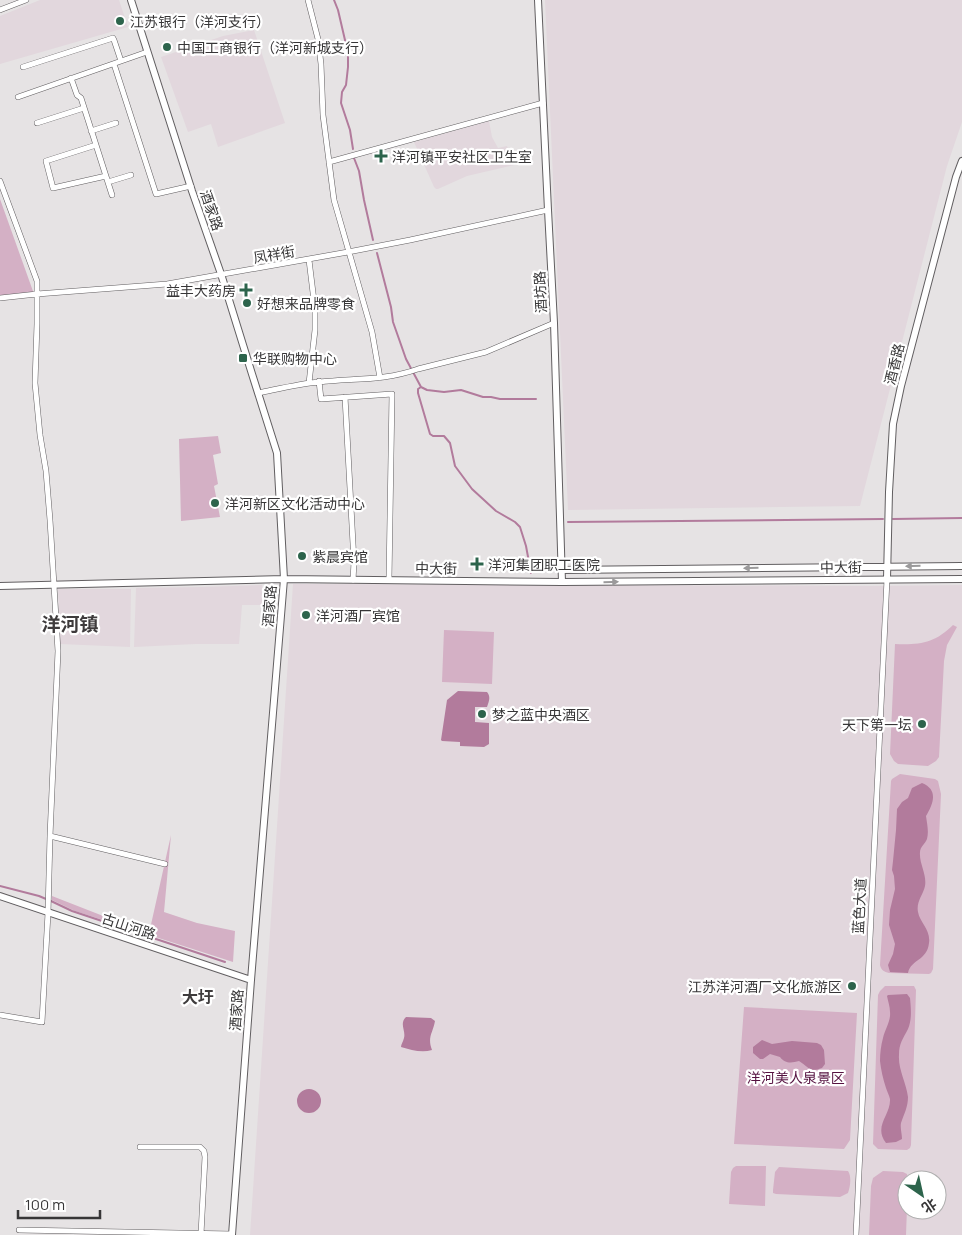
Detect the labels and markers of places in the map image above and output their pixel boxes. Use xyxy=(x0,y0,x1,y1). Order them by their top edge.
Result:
place label: 江苏银行（洋河支行） xyxy=(130,12,270,31)
marker: 江苏银行（洋河支行） xyxy=(114,15,126,27)
place label: 中国工商银行（洋河新城支行） xyxy=(177,38,373,57)
marker: 中国工商银行（洋河新城支行） xyxy=(161,41,173,53)
place label: 洋河镇平安社区卫生室 xyxy=(392,147,532,166)
marker: 洋河镇平安社区卫生室 xyxy=(374,149,388,163)
place label: 益丰大药房 xyxy=(166,281,236,300)
marker: 益丰大药房 xyxy=(240,284,252,296)
place label: 好想来品牌零食 xyxy=(257,294,355,313)
marker: 好想来品牌零食 xyxy=(241,297,253,309)
place label: 华联购物中心 xyxy=(253,349,337,368)
marker: 华联购物中心 xyxy=(237,352,249,364)
place label: 洋河新区文化活动中心 xyxy=(225,494,365,513)
marker: 洋河新区文化活动中心 xyxy=(209,497,221,509)
place label: 紫晨宾馆 xyxy=(312,547,368,566)
marker: 紫晨宾馆 xyxy=(296,550,308,562)
place label: 洋河集团职工医院 xyxy=(488,555,600,574)
marker: 洋河集团职工医院 xyxy=(470,557,484,571)
place label: 洋河酒厂宾馆 xyxy=(316,606,400,625)
marker: 洋河酒厂宾馆 xyxy=(300,609,312,621)
place label: 梦之蓝中央酒区 xyxy=(492,705,590,724)
marker: 梦之蓝中央酒区 xyxy=(476,708,488,720)
place label: 天下第一坛 xyxy=(842,715,912,734)
marker: 天下第一坛 xyxy=(916,718,928,730)
place label: 江苏洋河酒厂文化旅游区 xyxy=(688,977,842,996)
marker: 江苏洋河酒厂文化旅游区 xyxy=(846,980,858,992)

